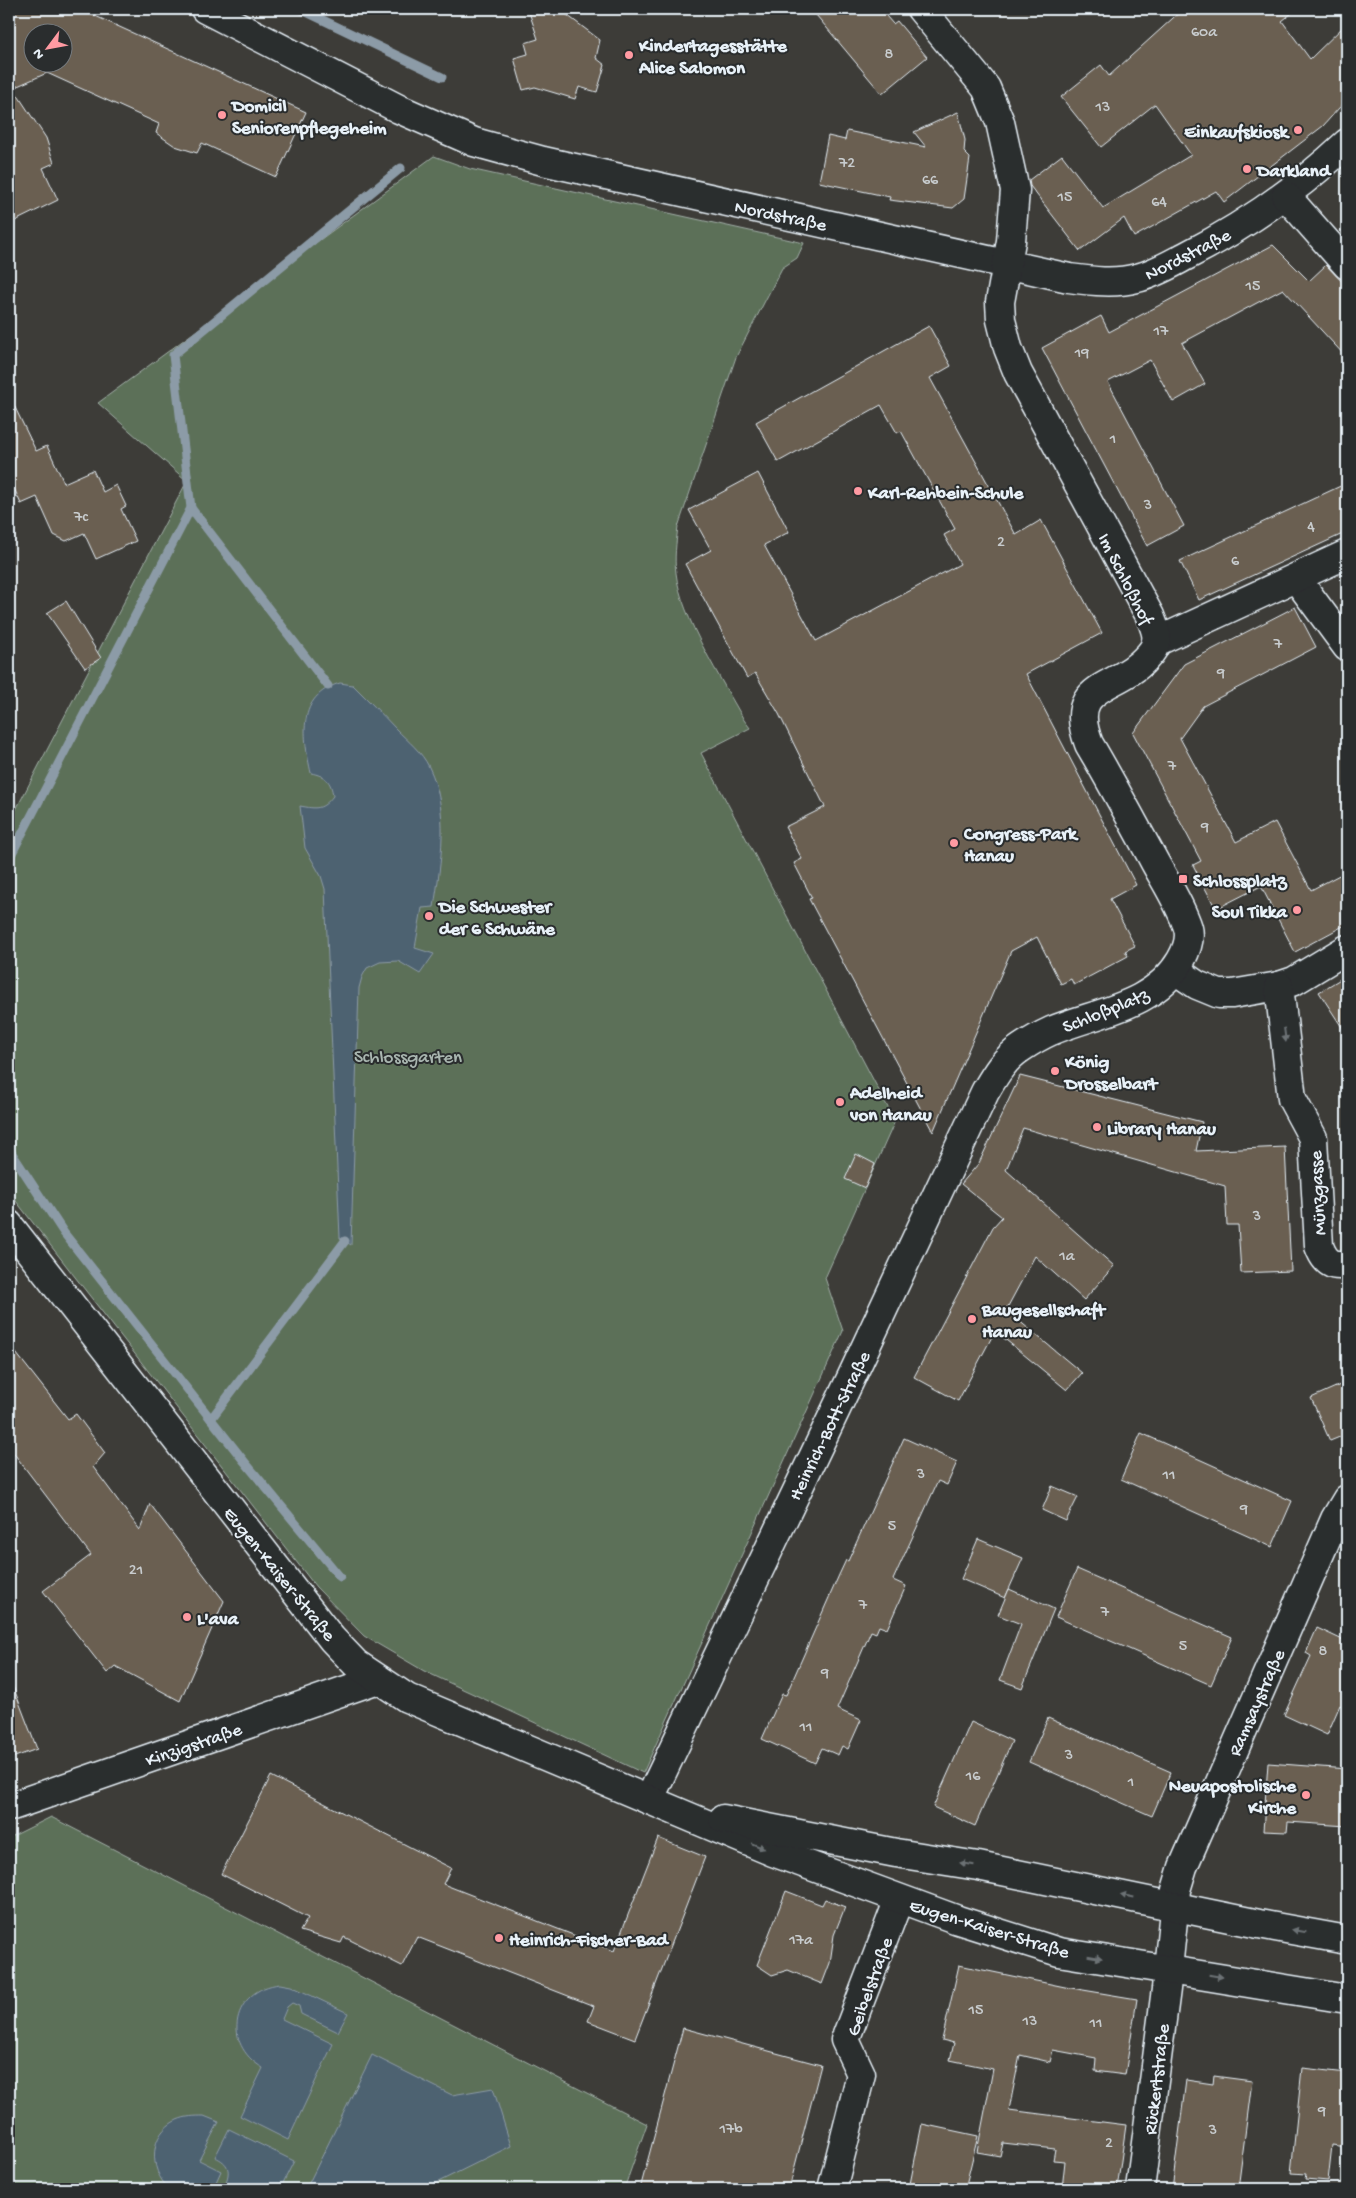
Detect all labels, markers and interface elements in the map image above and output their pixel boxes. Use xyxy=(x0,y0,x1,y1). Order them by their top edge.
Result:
north arrow xyxy=(22,22,72,72)
house number: 60a xyxy=(1191,24,1218,43)
place label: Kindertagesstätte Alice Salomon xyxy=(638,36,788,81)
text: N xyxy=(29,45,49,62)
house number: 8 xyxy=(885,46,894,65)
marker: Kindertagesstätte Alice Salomon xyxy=(623,49,635,61)
place label: Domicil Seniorenpflegeheim xyxy=(230,96,387,141)
house number: 13 xyxy=(1095,99,1110,118)
marker: Domicil Seniorenpflegeheim xyxy=(216,109,228,121)
place label: Einkaufskiosk xyxy=(1184,122,1291,145)
marker: Einkaufskiosk xyxy=(1292,124,1304,136)
house number: 72 xyxy=(838,155,855,174)
place label: Darkland xyxy=(1255,161,1332,184)
marker: Darkland xyxy=(1241,163,1253,175)
house number: 66 xyxy=(922,172,939,191)
house number: 15 xyxy=(1057,189,1072,208)
house number: 64 xyxy=(1151,194,1167,213)
street label: Nordstraße xyxy=(732,196,829,238)
street label: Nordstraße xyxy=(1142,225,1236,288)
house number: 15 xyxy=(1245,278,1260,297)
house number: 17 xyxy=(1153,323,1169,342)
house number: 19 xyxy=(1074,345,1089,364)
house number: 1 xyxy=(1109,431,1116,450)
place label: Karl-Rehbein-Schule xyxy=(867,483,1024,506)
marker: Karl-Rehbein-Schule xyxy=(852,485,864,497)
house number: 3 xyxy=(1143,497,1152,516)
house number: 7c xyxy=(73,509,88,528)
house number: 4 xyxy=(1307,519,1315,538)
street label: Im Schloßhof xyxy=(1091,530,1158,631)
house number: 2 xyxy=(997,534,1005,553)
house number: 6 xyxy=(1231,553,1240,572)
house number: 7 xyxy=(1273,636,1283,655)
house number: 9 xyxy=(1216,665,1225,684)
house number: 7 xyxy=(1167,758,1177,777)
house number: 9 xyxy=(1200,819,1209,838)
place label: Congress-Park Hanau xyxy=(963,824,1079,869)
marker: Congress-Park Hanau xyxy=(948,837,960,849)
place label: Schlossplatz xyxy=(1193,871,1288,894)
marker: Schlossplatz xyxy=(1177,873,1189,885)
place label: Die Schwester der 6 Schwäne xyxy=(437,897,556,942)
place label: Soul Tikka xyxy=(1212,902,1288,925)
marker: Soul Tikka xyxy=(1291,904,1303,916)
marker: Die Schwester der 6 Schwäne xyxy=(423,910,435,922)
street label: Schloßplatz xyxy=(1060,984,1154,1040)
one-way arrow xyxy=(1281,1027,1289,1043)
park label: Schlossgarten xyxy=(354,1047,462,1070)
place label: König Drosselbart xyxy=(1063,1052,1159,1097)
marker: König Drosselbart xyxy=(1049,1065,1061,1077)
place label: Adelheid von Hanau xyxy=(849,1083,932,1128)
marker: Adelheid von Hanau xyxy=(834,1096,846,1108)
place label: Library Hanau xyxy=(1107,1119,1216,1142)
marker: Library Hanau xyxy=(1091,1121,1103,1133)
street label: Münzgasse xyxy=(1306,1150,1333,1236)
house number: 3 xyxy=(1252,1208,1261,1227)
house number: 1a xyxy=(1058,1248,1076,1267)
place label: Baugesellschaft Hanau xyxy=(981,1300,1107,1345)
marker: Baugesellschaft Hanau xyxy=(966,1313,978,1325)
street label: Heinrich-Bott-Straße xyxy=(785,1348,877,1505)
house number: 3 xyxy=(916,1466,925,1485)
house number: 11 xyxy=(1162,1467,1175,1486)
house number: 9 xyxy=(1239,1501,1248,1520)
street label: Eugen-Kaiser-Straße xyxy=(217,1503,340,1647)
house number: 5 xyxy=(888,1518,896,1537)
house number: 21 xyxy=(129,1562,143,1581)
house number: 7 xyxy=(858,1597,868,1616)
house number: 7 xyxy=(1100,1604,1110,1623)
place label: L'ava xyxy=(197,1609,240,1632)
marker: L'ava xyxy=(181,1611,193,1623)
house number: 5 xyxy=(1179,1638,1187,1657)
house number: 8 xyxy=(1319,1643,1328,1662)
street label: Ramsaystraße xyxy=(1224,1646,1292,1760)
house number: 9 xyxy=(820,1665,829,1684)
street label: Kinzigstraße xyxy=(143,1719,245,1774)
house number: 11 xyxy=(799,1719,812,1738)
house number: 3 xyxy=(1064,1747,1073,1766)
house number: 16 xyxy=(965,1768,981,1787)
house number: 1 xyxy=(1127,1774,1134,1793)
place label: Neuapostolische Kirche xyxy=(1169,1776,1297,1821)
marker: Neuapostolische Kirche xyxy=(1300,1789,1312,1801)
one-way arrow xyxy=(751,1843,766,1851)
one-way arrow xyxy=(959,1860,975,1868)
one-way arrow xyxy=(1118,1891,1134,1899)
street label: Eugen-Kaiser-Straße xyxy=(906,1895,1072,1966)
one-way arrow xyxy=(1291,1927,1307,1935)
place label: Heinrich-Fischer-Bad xyxy=(509,1930,670,1953)
marker: Heinrich-Fischer-Bad xyxy=(493,1932,505,1944)
house number: 17a xyxy=(788,1932,814,1951)
street label: Geibelstraße xyxy=(843,1935,900,2040)
one-way arrow xyxy=(1087,1953,1103,1961)
one-way arrow xyxy=(1208,1973,1224,1981)
house number: 15 xyxy=(968,2002,983,2021)
house number: 13 xyxy=(1022,2013,1037,2032)
house number: 11 xyxy=(1089,2015,1102,2034)
street label: Rückertstraße xyxy=(1140,2023,1177,2136)
house number: 9 xyxy=(1317,2103,1326,2122)
house number: 17b xyxy=(718,2121,743,2140)
house number: 3 xyxy=(1208,2122,1217,2141)
house number: 2 xyxy=(1105,2135,1113,2154)

